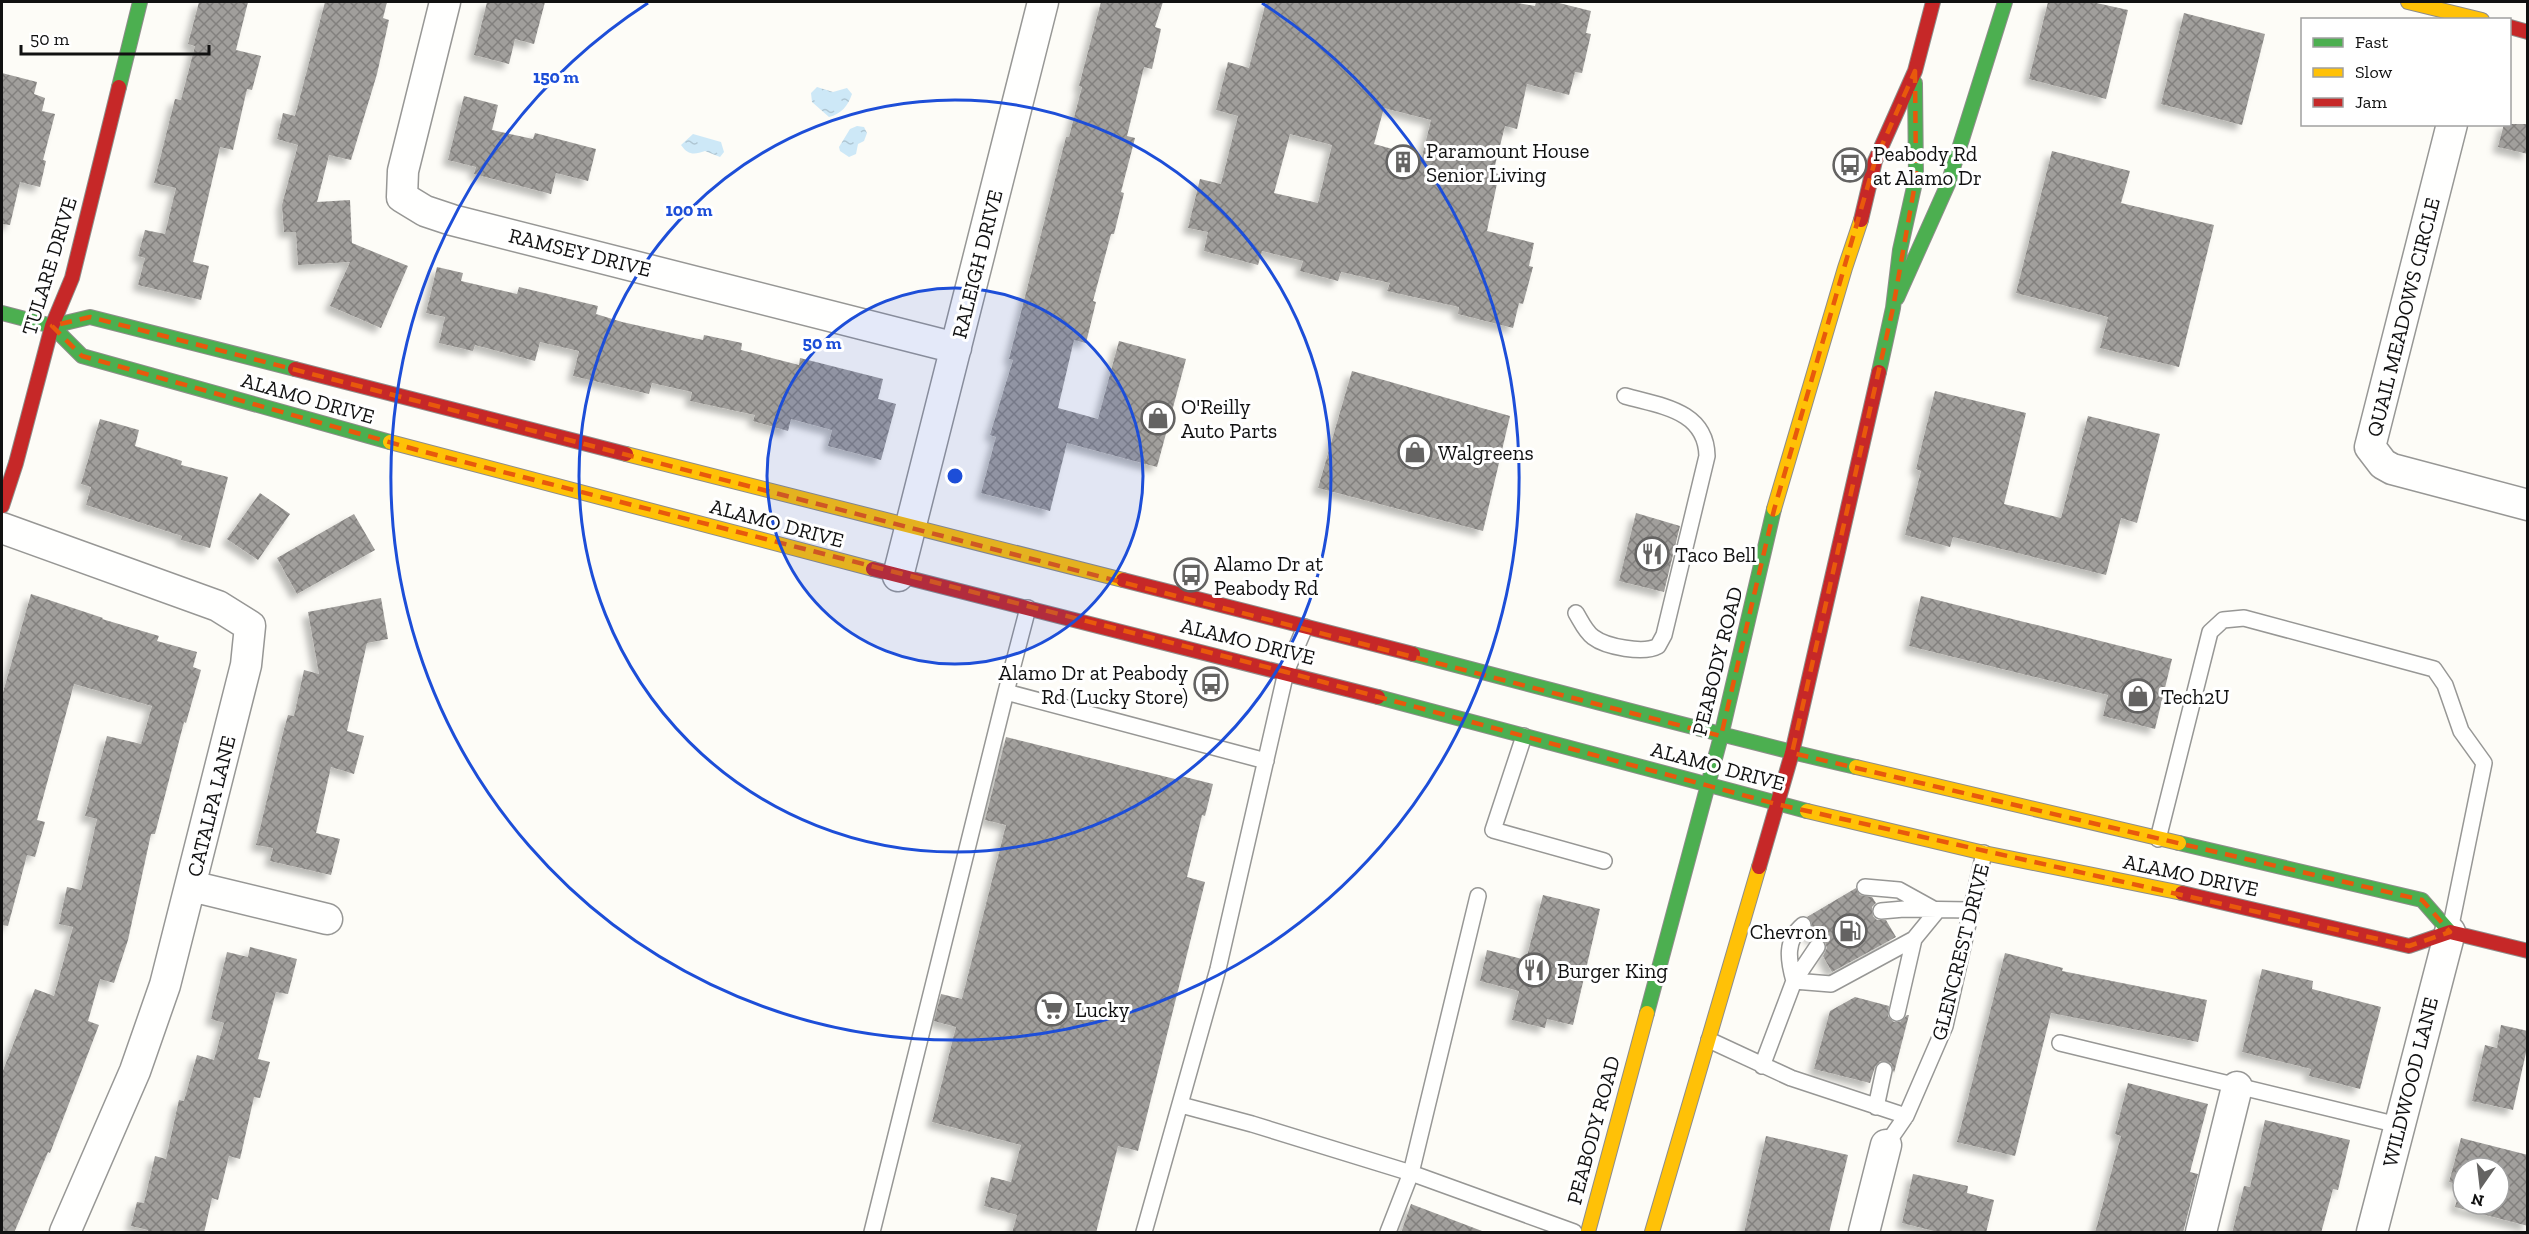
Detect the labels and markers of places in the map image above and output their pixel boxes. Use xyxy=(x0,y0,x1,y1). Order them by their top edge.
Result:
place label: Paramount House Senior Living xyxy=(1426,138,1589,187)
place label: Peabody Rd at Alamo Dr xyxy=(1873,141,1982,190)
building icon: Paramount House Senior Living xyxy=(1385,144,1421,180)
bus stop icon: Peabody Rd at Alamo Dr xyxy=(1832,147,1868,183)
place label: O'Reilly Auto Parts xyxy=(1181,394,1277,443)
shop icon: O'Reilly Auto Parts xyxy=(1140,400,1176,436)
shop icon: Walgreens xyxy=(1397,434,1433,470)
place label: Walgreens xyxy=(1438,440,1534,465)
centre of rings xyxy=(945,466,965,486)
restaurant icon: Taco Bell xyxy=(1634,536,1670,572)
place label: Taco Bell xyxy=(1675,542,1757,567)
place label: Alamo Dr at Peabody Rd xyxy=(1214,551,1323,600)
bus stop icon: Alamo Dr at Peabody Rd xyxy=(1173,557,1209,593)
place label: Alamo Dr at Peabody Rd (Lucky Store) xyxy=(999,660,1188,709)
bus stop icon: Alamo Dr at Peabody Rd (Lucky Store) xyxy=(1193,666,1229,702)
shop icon: Tech2U xyxy=(2120,678,2156,714)
place label: Tech2U xyxy=(2161,684,2230,709)
fuel station icon: Chevron xyxy=(1832,913,1868,949)
place label: Chevron xyxy=(1750,919,1827,944)
restaurant icon: Burger King xyxy=(1516,952,1552,988)
place label: Burger King xyxy=(1557,958,1668,983)
supermarket icon: Lucky xyxy=(1034,991,1070,1027)
place label: Lucky xyxy=(1075,997,1130,1022)

